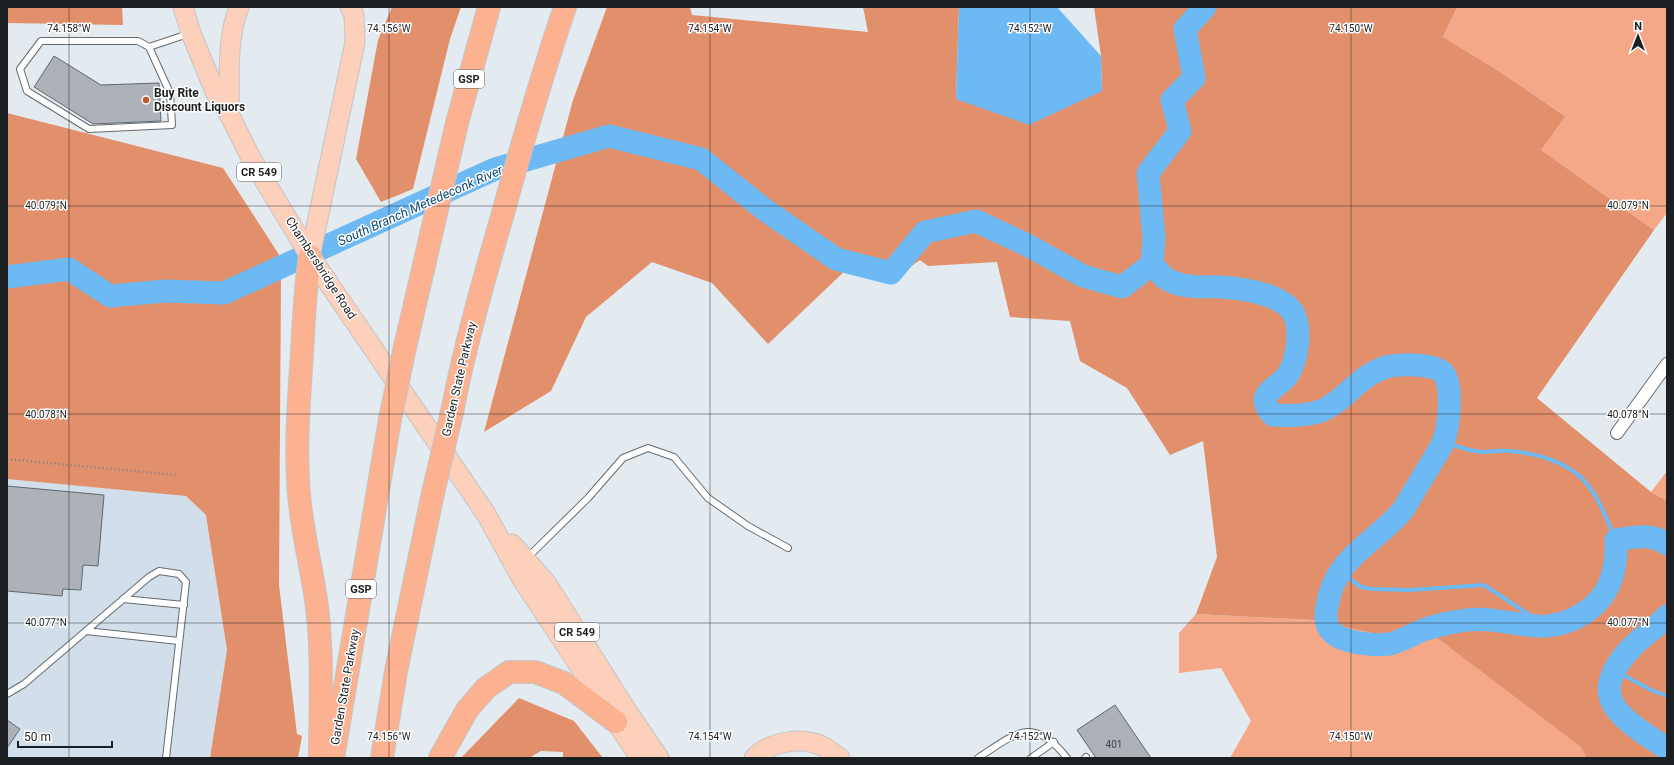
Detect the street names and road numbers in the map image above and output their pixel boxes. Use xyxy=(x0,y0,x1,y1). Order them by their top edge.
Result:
road number: GSP xyxy=(454,70,484,88)
road number: CR 549 xyxy=(237,163,281,181)
street label: Chambersbridge Road xyxy=(283,214,359,322)
street label: Garden State Parkway xyxy=(439,320,479,438)
road number: GSP xyxy=(346,580,376,598)
road number: CR 549 xyxy=(555,623,599,641)
street label: Garden State Parkway xyxy=(328,628,362,746)

